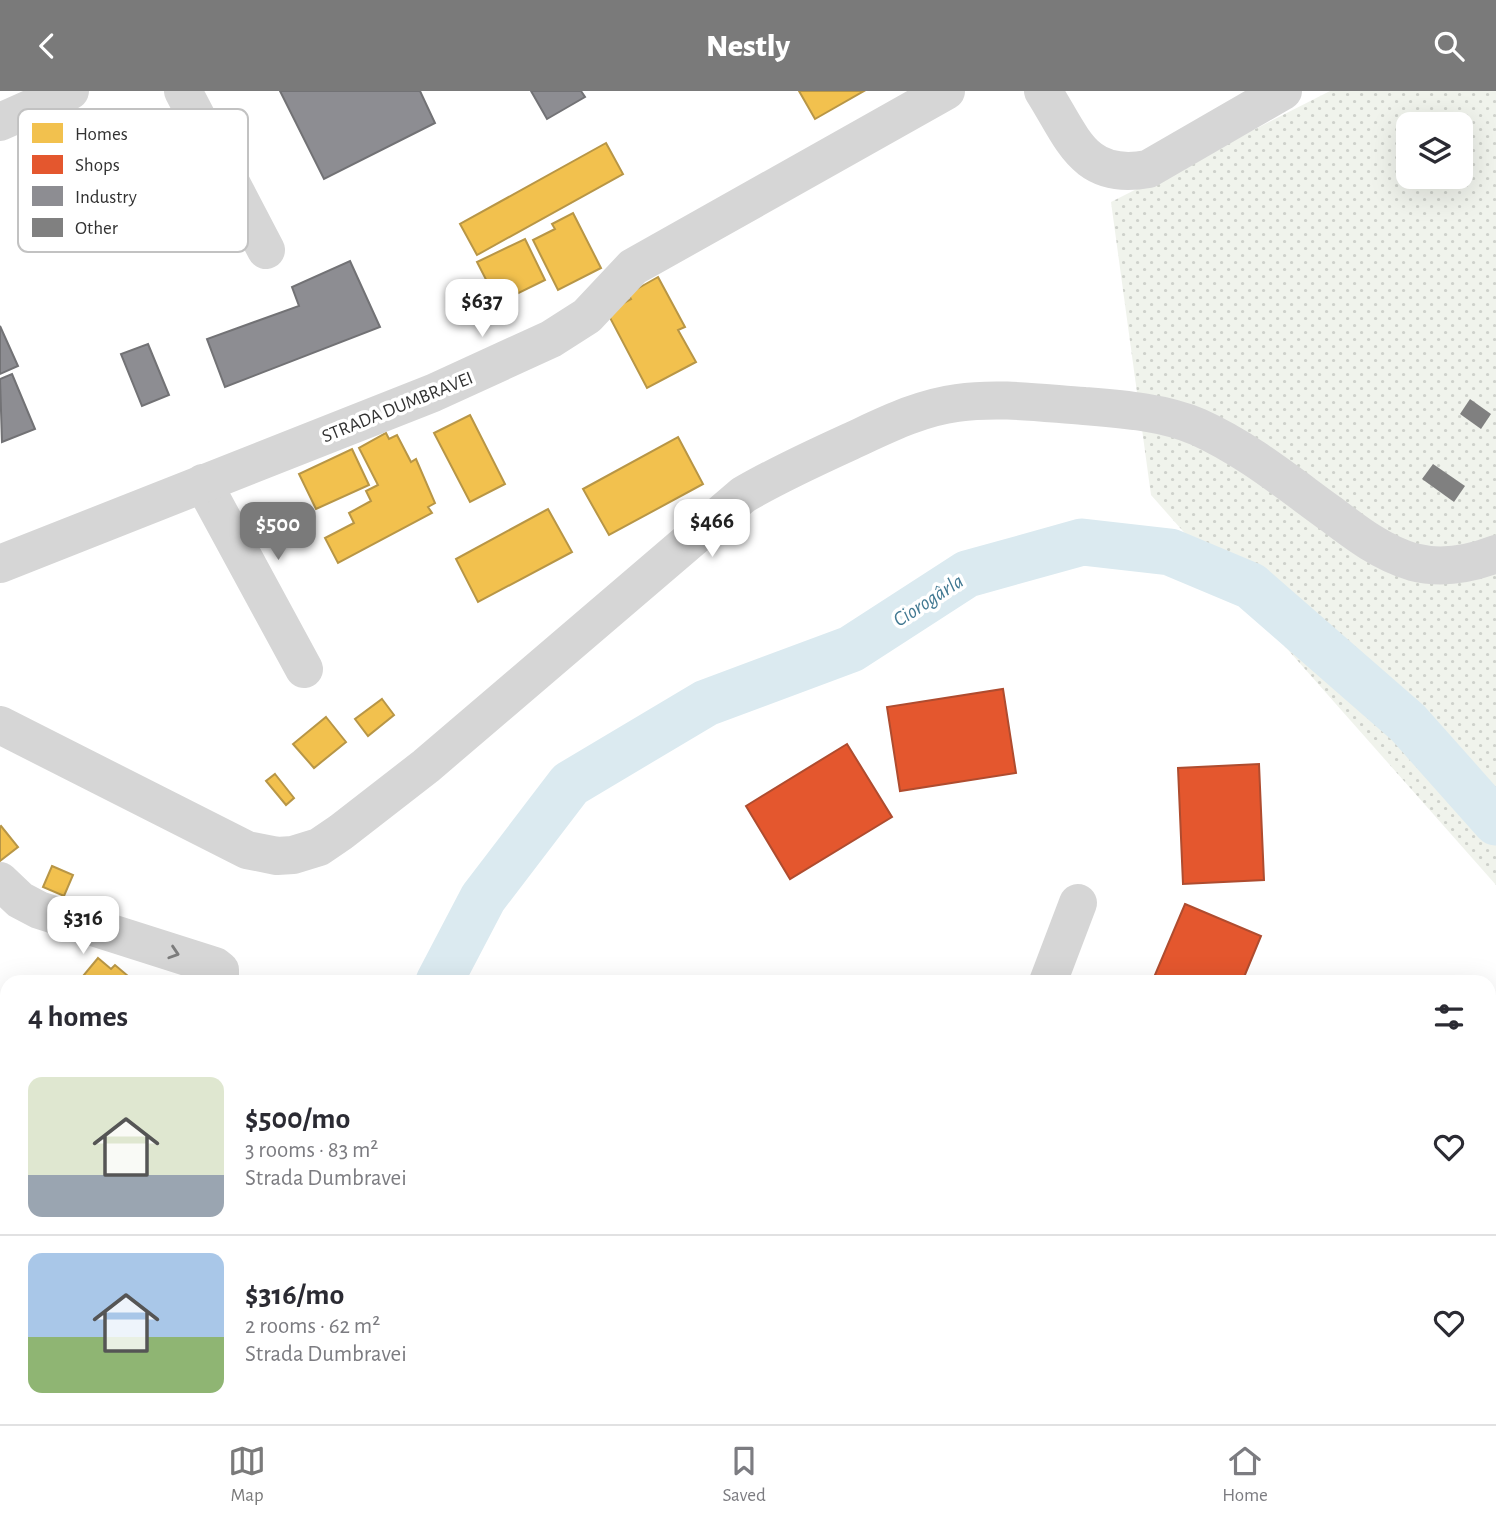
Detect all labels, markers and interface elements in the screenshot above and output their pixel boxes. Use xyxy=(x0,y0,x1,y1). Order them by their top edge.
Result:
icon: back xyxy=(28,27,66,65)
icon: search xyxy=(1430,27,1468,65)
text: Nestly xyxy=(706,30,790,62)
legend xyxy=(18,109,248,252)
map controls xyxy=(1396,112,1473,189)
button: layers xyxy=(1396,112,1473,189)
text: Homes xyxy=(75,125,128,144)
text: Shops xyxy=(75,156,120,175)
text: Industry xyxy=(75,188,137,207)
text: Other xyxy=(75,219,118,238)
pin: $637 xyxy=(441,279,523,339)
text: $637 xyxy=(461,290,503,313)
street label: STRADA DUMBRAVEI xyxy=(319,368,476,446)
pin: $466 xyxy=(671,499,753,559)
pin: $500 xyxy=(237,503,319,562)
text: $466 xyxy=(690,510,734,533)
text: $500 xyxy=(256,513,300,536)
water label: Ciorogârla xyxy=(889,570,967,631)
pin: $316 xyxy=(42,897,124,956)
text: $316 xyxy=(63,907,103,930)
one-way arrow xyxy=(167,945,179,960)
icon: filters xyxy=(1430,998,1468,1036)
text: 4 homes xyxy=(28,1002,128,1032)
text: $500/mo xyxy=(245,1104,350,1134)
icon: home xyxy=(84,1105,168,1189)
icon: heart xyxy=(1430,1128,1468,1166)
text: 3 rooms · 83 m² xyxy=(245,1139,378,1162)
text: Strada Dumbravei xyxy=(245,1167,407,1190)
text: $316/mo xyxy=(245,1280,344,1310)
icon: home xyxy=(84,1281,168,1365)
icon: heart xyxy=(1430,1304,1468,1342)
text: 2 rooms · 62 m² xyxy=(245,1315,380,1338)
text: Strada Dumbravei xyxy=(245,1343,407,1366)
tab: Map xyxy=(228,1442,266,1507)
tab: Saved xyxy=(722,1442,766,1507)
tab: Home xyxy=(1222,1442,1268,1507)

